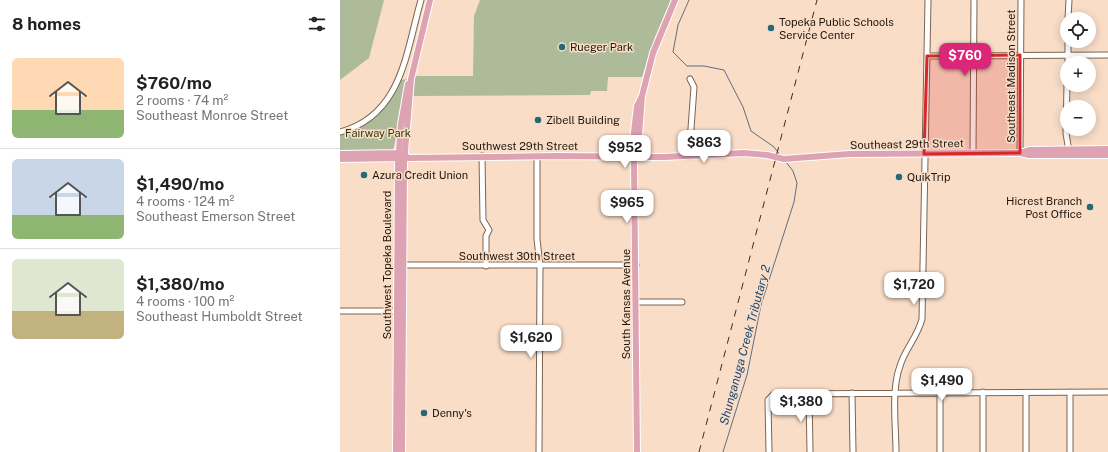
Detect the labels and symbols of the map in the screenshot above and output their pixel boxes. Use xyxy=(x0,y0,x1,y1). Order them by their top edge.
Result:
street label: Southeast Madison Street xyxy=(1005,9,1017,143)
place label: Topeka Public Schools Service Center xyxy=(779,16,894,41)
marker: Topeka Public Schools Service Center xyxy=(766,23,776,33)
place label: Rueger Park xyxy=(570,41,633,53)
marker: Rueger Park xyxy=(557,42,567,52)
pin: $760 xyxy=(941,43,989,77)
place label: Zibell Building xyxy=(546,114,620,126)
marker: Zibell Building xyxy=(533,115,543,125)
park label: Fairway Park xyxy=(345,127,411,139)
pin: $863 xyxy=(680,130,728,164)
pin: $952 xyxy=(601,135,649,169)
street label: Southeast 29th Street xyxy=(850,137,964,151)
street label: Southwest 29th Street xyxy=(462,140,578,152)
place label: Azura Credit Union xyxy=(372,169,468,181)
marker: Azura Credit Union xyxy=(359,170,369,180)
place label: QuikTrip xyxy=(907,171,951,183)
marker: QuikTrip xyxy=(894,172,904,182)
pin: $965 xyxy=(603,190,651,224)
street label: Southwest Topeka Boulevard xyxy=(381,191,393,339)
place label: Hicrest Branch Post Office xyxy=(1006,195,1082,220)
marker: Hicrest Branch Post Office xyxy=(1085,202,1095,212)
street label: South Kansas Avenue xyxy=(620,249,632,359)
street label: Southwest 30th Street xyxy=(459,250,575,262)
water label: Shunganuga Creek Tributary 2 xyxy=(717,263,773,427)
pin: $1,720 xyxy=(881,272,947,306)
pin: $1,620 xyxy=(498,325,564,359)
pin: $1,490 xyxy=(909,368,975,402)
pin: $1,380 xyxy=(768,389,834,423)
place label: Denny's xyxy=(432,407,472,419)
marker: Denny's xyxy=(419,408,429,418)

